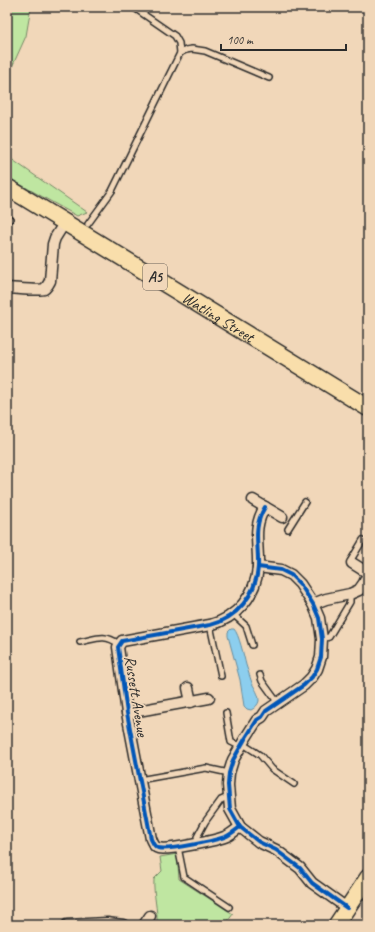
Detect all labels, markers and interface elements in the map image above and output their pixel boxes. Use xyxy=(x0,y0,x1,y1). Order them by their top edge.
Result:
scale bar xyxy=(221,26,346,52)
text: 100 m xyxy=(227,32,254,48)
road number: A5 xyxy=(143,264,167,290)
street label: Watling Street xyxy=(178,288,259,348)
street label: Russett Avenue xyxy=(120,654,153,740)

